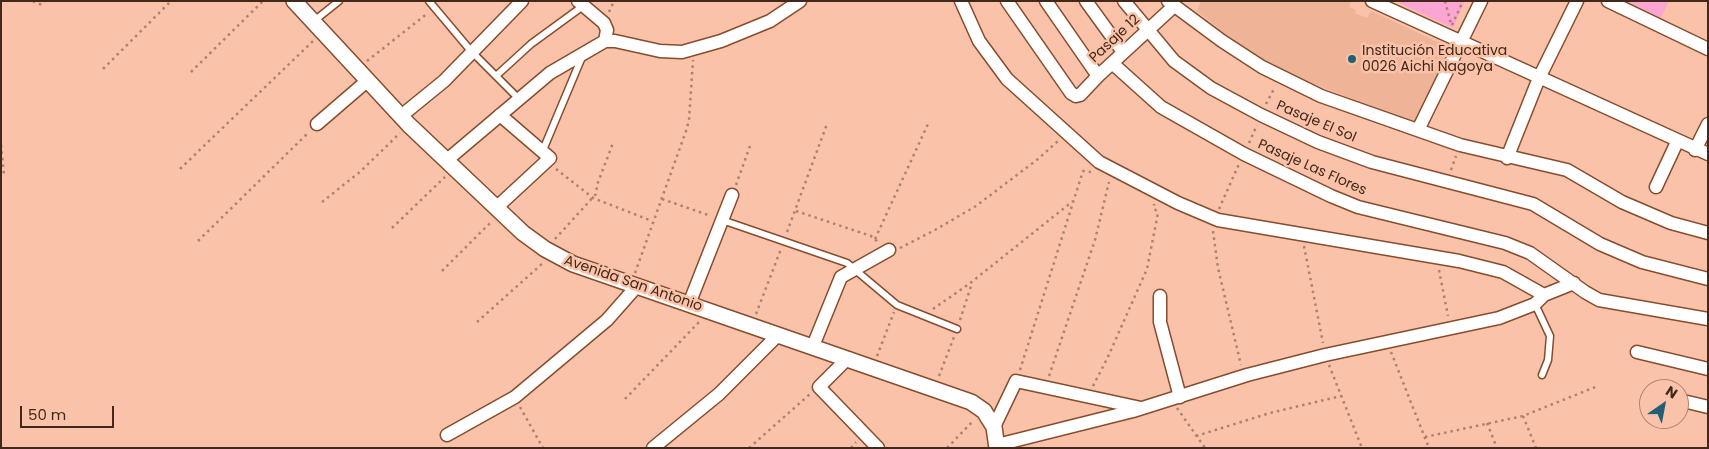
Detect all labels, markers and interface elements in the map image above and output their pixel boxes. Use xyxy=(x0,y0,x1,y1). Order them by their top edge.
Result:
street label: Pasaje 12 xyxy=(1086,11,1144,67)
place label: Institución Educativa 0026 Aichi Nagoya xyxy=(1362,43,1507,75)
marker: Institución Educativa 0026 Aichi Nagoya xyxy=(1346,53,1358,65)
street label: Pasaje El Sol xyxy=(1273,98,1359,146)
street label: Pasaje Las Flores xyxy=(1255,136,1369,200)
street label: Avenida San Antonio xyxy=(562,252,704,316)
north arrow xyxy=(1639,379,1689,429)
text: N xyxy=(1662,381,1681,404)
scale bar xyxy=(22,396,116,428)
text: 50 m xyxy=(28,404,66,425)

